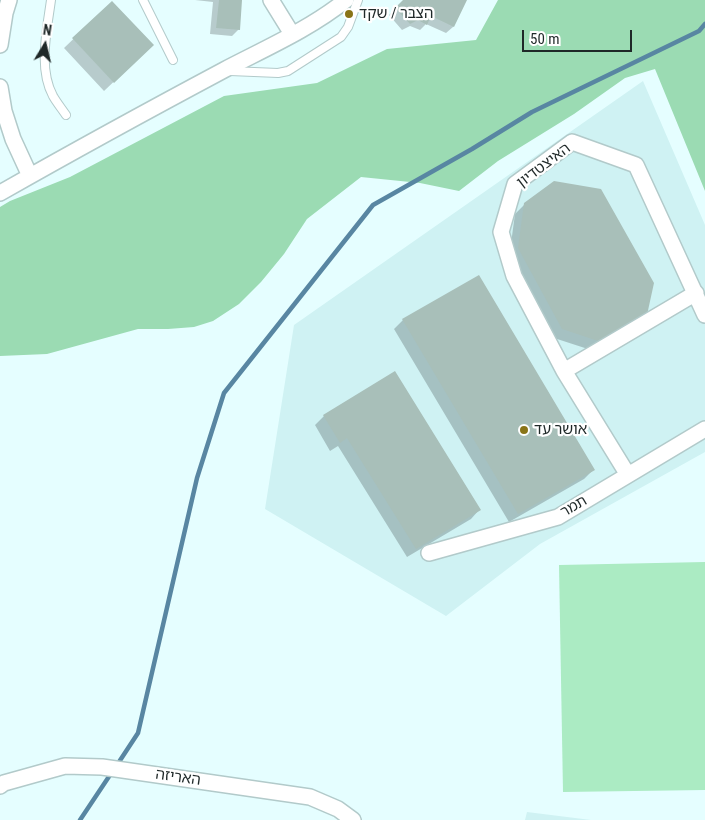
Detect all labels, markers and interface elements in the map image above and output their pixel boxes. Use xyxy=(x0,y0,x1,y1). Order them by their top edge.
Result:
place label: הצבר / שקד xyxy=(359,5,433,23)
marker: הצבר / שקד xyxy=(343,8,355,20)
north arrow xyxy=(20,20,70,70)
scale bar xyxy=(525,20,635,52)
text: N xyxy=(42,22,53,39)
text: 50 m xyxy=(530,30,560,48)
street label: האיצטדיון xyxy=(514,140,574,192)
place label: אושר עד xyxy=(534,421,587,439)
marker: אושר עד xyxy=(518,424,530,436)
street label: תמר xyxy=(558,492,590,522)
street label: האריזה xyxy=(154,766,202,790)

